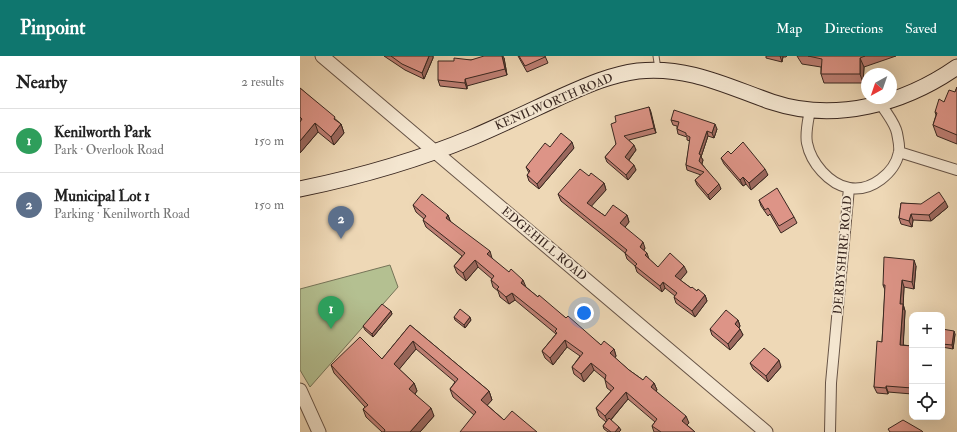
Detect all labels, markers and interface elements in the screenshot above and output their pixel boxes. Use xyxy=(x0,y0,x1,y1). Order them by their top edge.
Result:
text: Pinpoint xyxy=(20,16,85,40)
text: Map xyxy=(776,20,802,37)
text: Directions xyxy=(824,20,883,37)
text: Saved xyxy=(905,20,937,37)
north arrow xyxy=(861,68,897,104)
street label: KENILWORTH ROAD xyxy=(493,70,615,134)
text: Nearby xyxy=(16,72,67,93)
text: 2 results xyxy=(241,74,284,90)
text: Kenilworth Park xyxy=(54,123,151,142)
text: 1 xyxy=(27,133,31,149)
text: 150 m xyxy=(254,133,284,149)
text: Park · Overlook Road xyxy=(54,142,164,158)
text: Municipal Lot 1 xyxy=(54,187,150,206)
street label: DERBYSHIRE ROAD xyxy=(830,195,856,315)
text: 2 xyxy=(26,197,32,213)
text: 150 m xyxy=(254,197,284,213)
street label: EDGEHILL ROAD xyxy=(498,204,590,284)
text: Parking · Kenilworth Road xyxy=(54,206,190,222)
pin: 2 xyxy=(328,206,354,239)
pin: 1 xyxy=(318,296,344,329)
your location xyxy=(574,303,594,323)
map controls xyxy=(909,312,945,420)
button: + xyxy=(909,312,945,348)
button: − xyxy=(909,348,945,384)
button: locate xyxy=(909,384,945,420)

